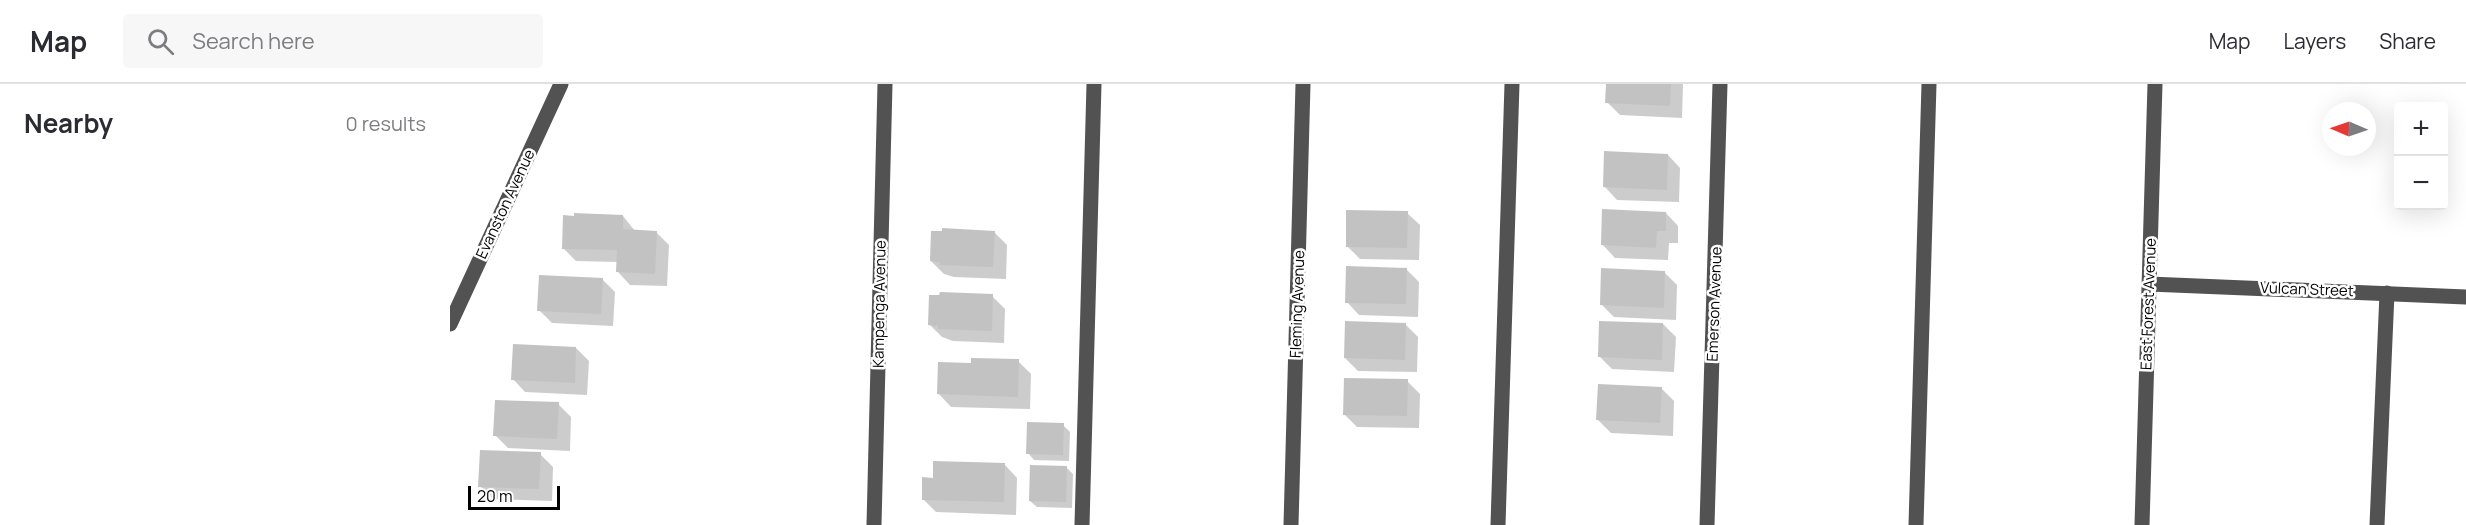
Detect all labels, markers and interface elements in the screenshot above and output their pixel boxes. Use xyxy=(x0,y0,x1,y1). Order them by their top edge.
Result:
search box xyxy=(123,14,543,68)
text: Map xyxy=(30,22,87,60)
icon: search xyxy=(144,25,177,58)
text: Search here xyxy=(192,26,315,56)
text: Map xyxy=(2209,27,2250,55)
text: Layers xyxy=(2283,27,2346,55)
text: Share xyxy=(2379,27,2436,55)
north arrow xyxy=(2322,102,2376,156)
map controls xyxy=(2394,102,2448,210)
button: + xyxy=(2394,102,2448,156)
text: Nearby xyxy=(24,105,113,141)
text: 0 results xyxy=(346,110,426,137)
street label: Evanston Avenue xyxy=(470,146,540,262)
button: − xyxy=(2394,156,2448,210)
street label: East Forest Avenue xyxy=(2135,237,2161,370)
street label: Kampenga Avenue xyxy=(867,240,891,368)
street label: Emerson Avenue xyxy=(1701,246,1727,362)
street label: Fleming Avenue xyxy=(1285,249,1309,358)
street label: Vulcan Street xyxy=(2260,277,2354,301)
scale bar xyxy=(468,483,560,510)
text: 20 m xyxy=(477,485,513,507)

